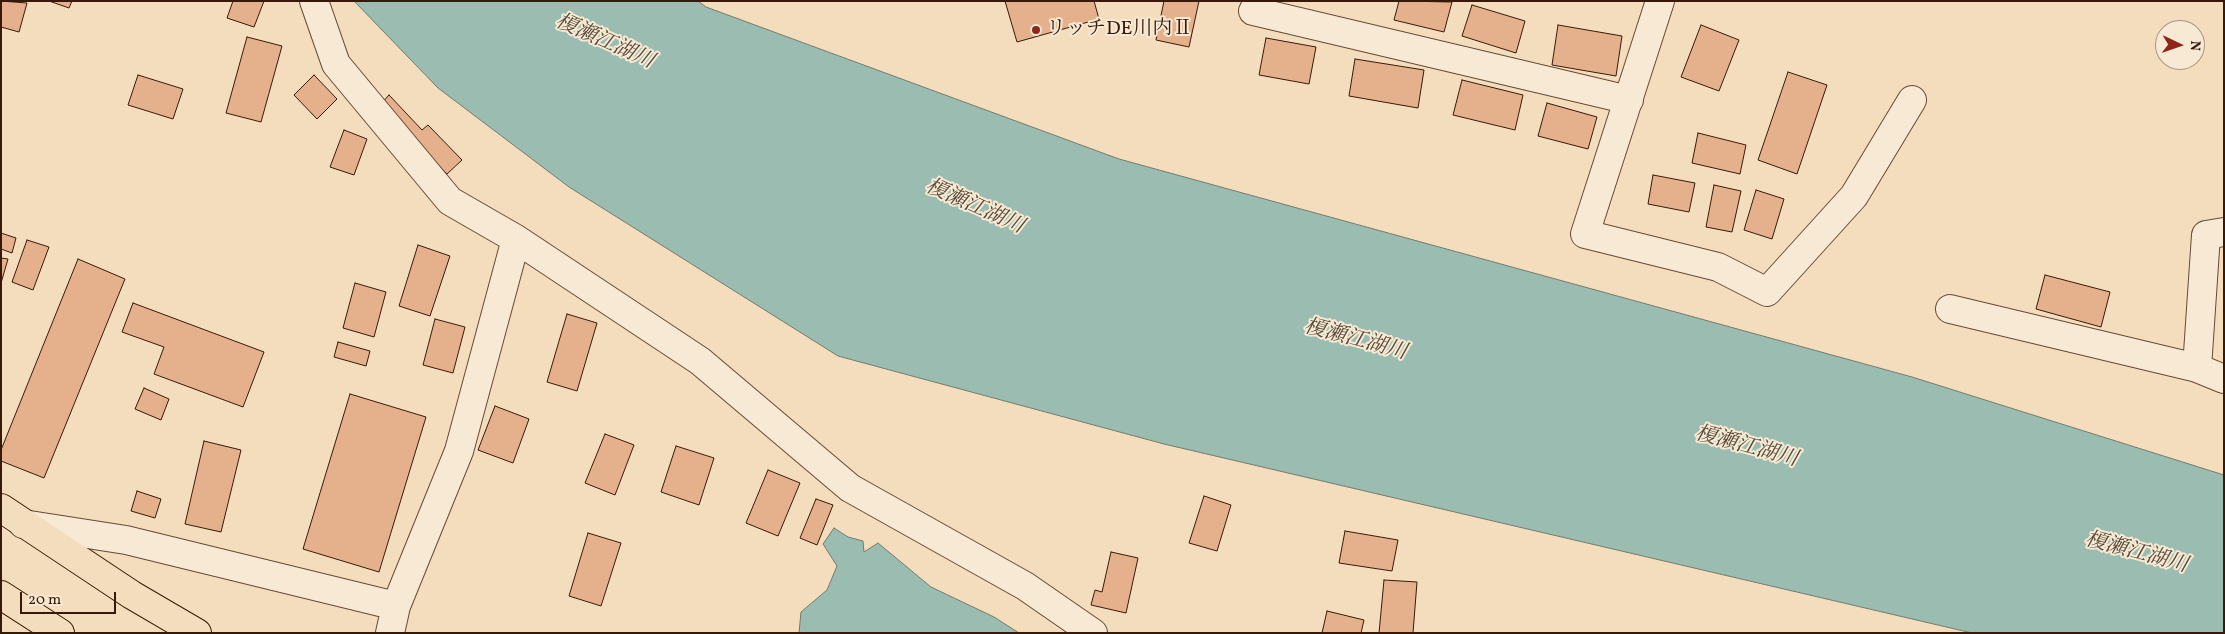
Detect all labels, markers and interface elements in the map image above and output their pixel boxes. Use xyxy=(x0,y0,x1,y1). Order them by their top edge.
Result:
water label: 榎瀬江湖川 xyxy=(551,10,657,76)
place label: リッチDE川内Ⅱ xyxy=(1046,18,1193,42)
north arrow xyxy=(2155,20,2205,70)
marker: リッチDE川内Ⅱ xyxy=(1030,24,1042,36)
text: N xyxy=(2185,40,2204,51)
water label: 榎瀬江湖川 xyxy=(921,175,1027,241)
water label: 榎瀬江湖川 xyxy=(1301,315,1409,367)
water label: 榎瀬江湖川 xyxy=(1692,422,1800,474)
water label: 榎瀬江湖川 xyxy=(2082,528,2190,580)
scale bar xyxy=(22,582,119,614)
text: 20 m xyxy=(28,590,61,611)

